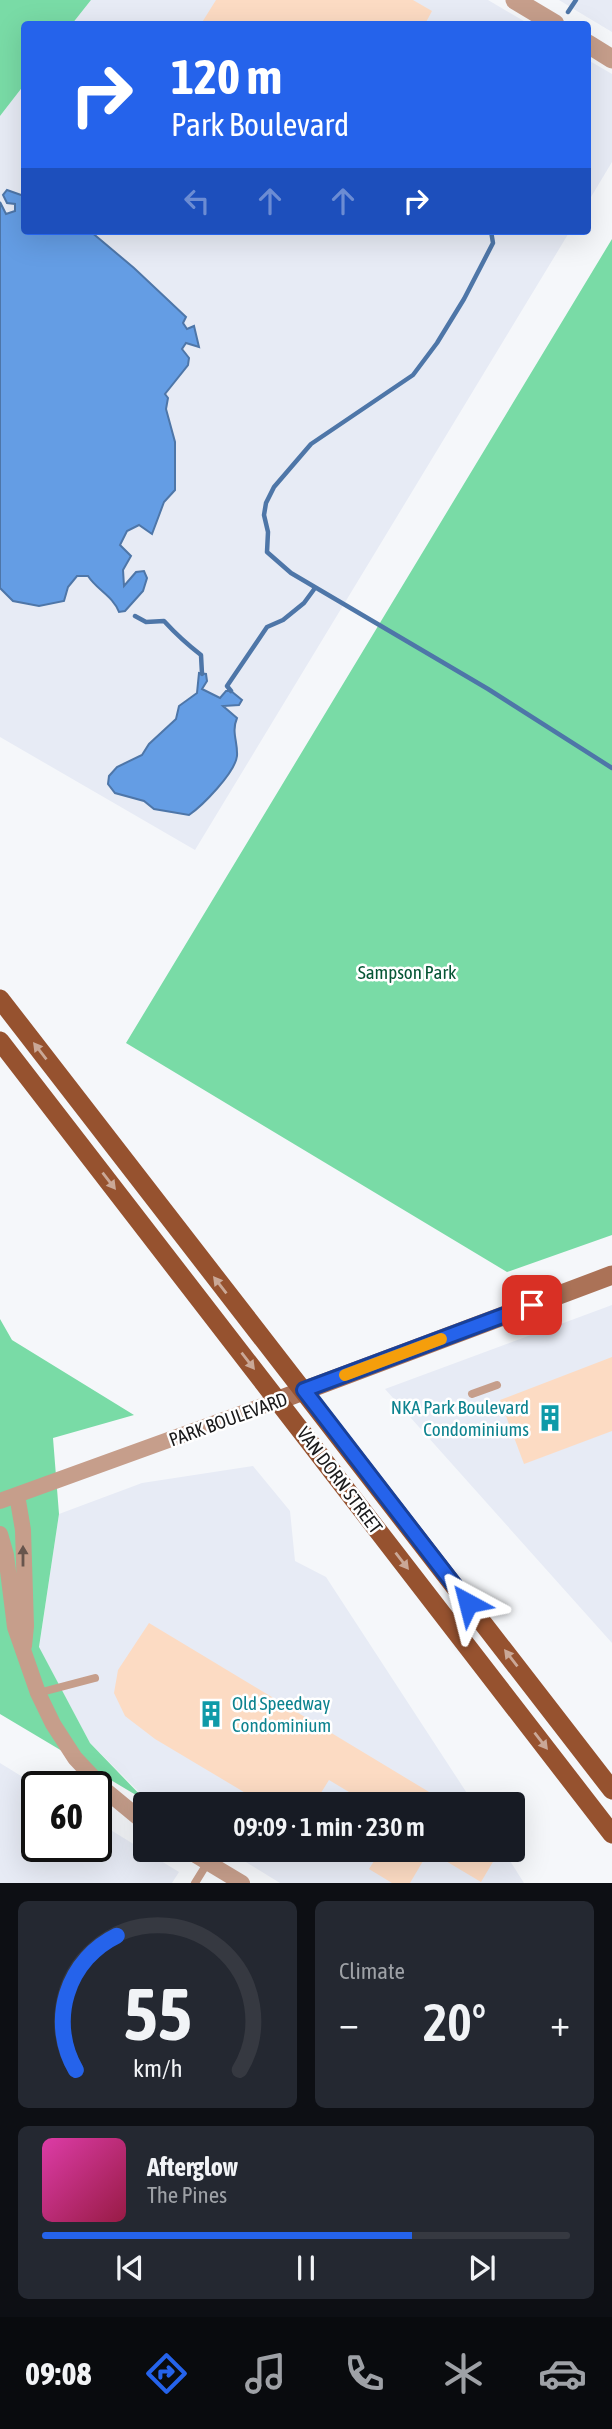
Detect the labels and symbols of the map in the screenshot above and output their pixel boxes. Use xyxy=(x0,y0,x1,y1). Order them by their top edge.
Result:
park label: Sampson Park xyxy=(358,961,457,983)
one-way arrow xyxy=(32,1043,47,1061)
one-way arrow xyxy=(102,1172,117,1190)
pin xyxy=(502,1275,562,1335)
one-way arrow xyxy=(214,1276,228,1294)
one-way arrow xyxy=(241,1352,256,1370)
street label: PARK BOULEVARD xyxy=(166,1387,290,1451)
place label: NKA Park Boulevard Condominiums xyxy=(391,1396,529,1440)
building icon: NKA Park Boulevard Condominiums xyxy=(535,1403,565,1433)
street label: VAN DORN STREET xyxy=(293,1422,388,1538)
one-way arrow xyxy=(17,1545,29,1567)
one-way arrow xyxy=(394,1552,409,1570)
position arrow xyxy=(431,1566,505,1640)
one-way arrow xyxy=(504,1649,518,1667)
place label: Old Speedway Condominium xyxy=(232,1692,331,1736)
building icon: Old Speedway Condominium xyxy=(196,1699,226,1729)
one-way arrow xyxy=(533,1732,548,1750)
speed limit sign: 60 xyxy=(21,1771,112,1862)

